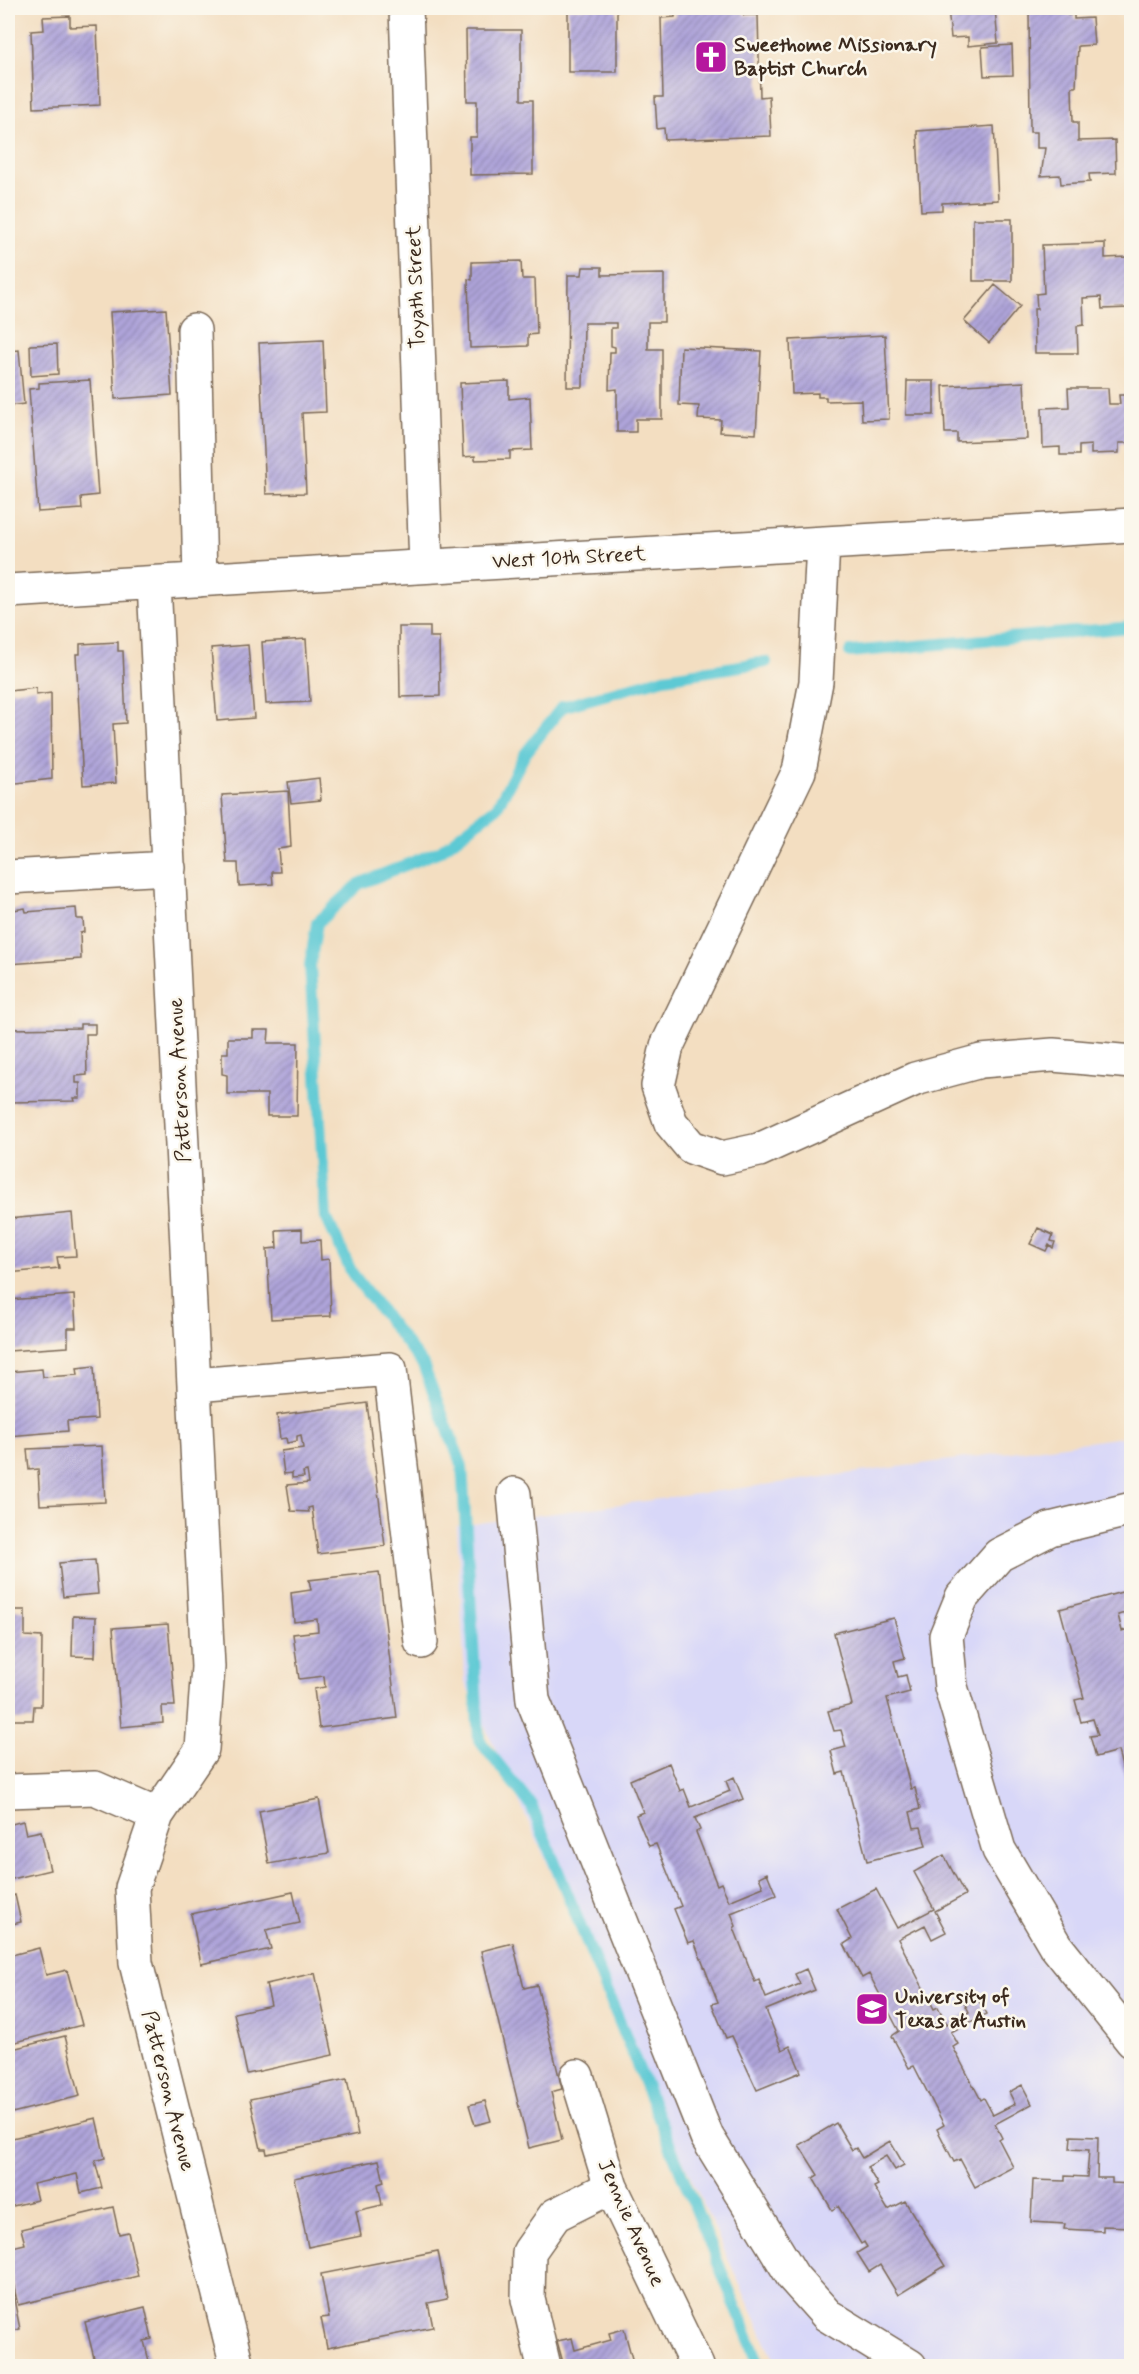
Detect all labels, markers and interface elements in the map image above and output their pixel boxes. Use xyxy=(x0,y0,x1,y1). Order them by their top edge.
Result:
place label: Sweethome Missionary Baptist Church xyxy=(734,31,937,83)
church icon: Sweethome Missionary Baptist Church xyxy=(693,39,729,75)
street label: Toyath Street xyxy=(400,224,432,349)
street label: West 10th Street xyxy=(492,540,647,576)
street label: Patterson Avenue xyxy=(162,997,198,1163)
place label: University of Texas at Austin xyxy=(895,1983,1026,2035)
school or university icon: University of Texas at Austin xyxy=(854,1991,890,2027)
street label: Patterson Avenue xyxy=(134,2008,202,2174)
street label: Jennie Avenue xyxy=(590,2155,672,2291)

